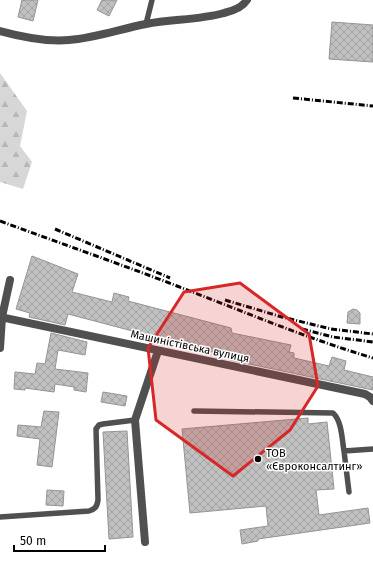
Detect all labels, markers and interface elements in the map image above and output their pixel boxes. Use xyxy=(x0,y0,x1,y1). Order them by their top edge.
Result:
street label: Машиністівська вулиця xyxy=(129,328,251,365)
place label: ТОВ «Євроконсалтинг» xyxy=(266,447,362,473)
marker: ТОВ «Євроконсалтинг» xyxy=(253,454,263,464)
scale bar xyxy=(14,527,105,553)
text: 50 m xyxy=(20,534,46,548)

